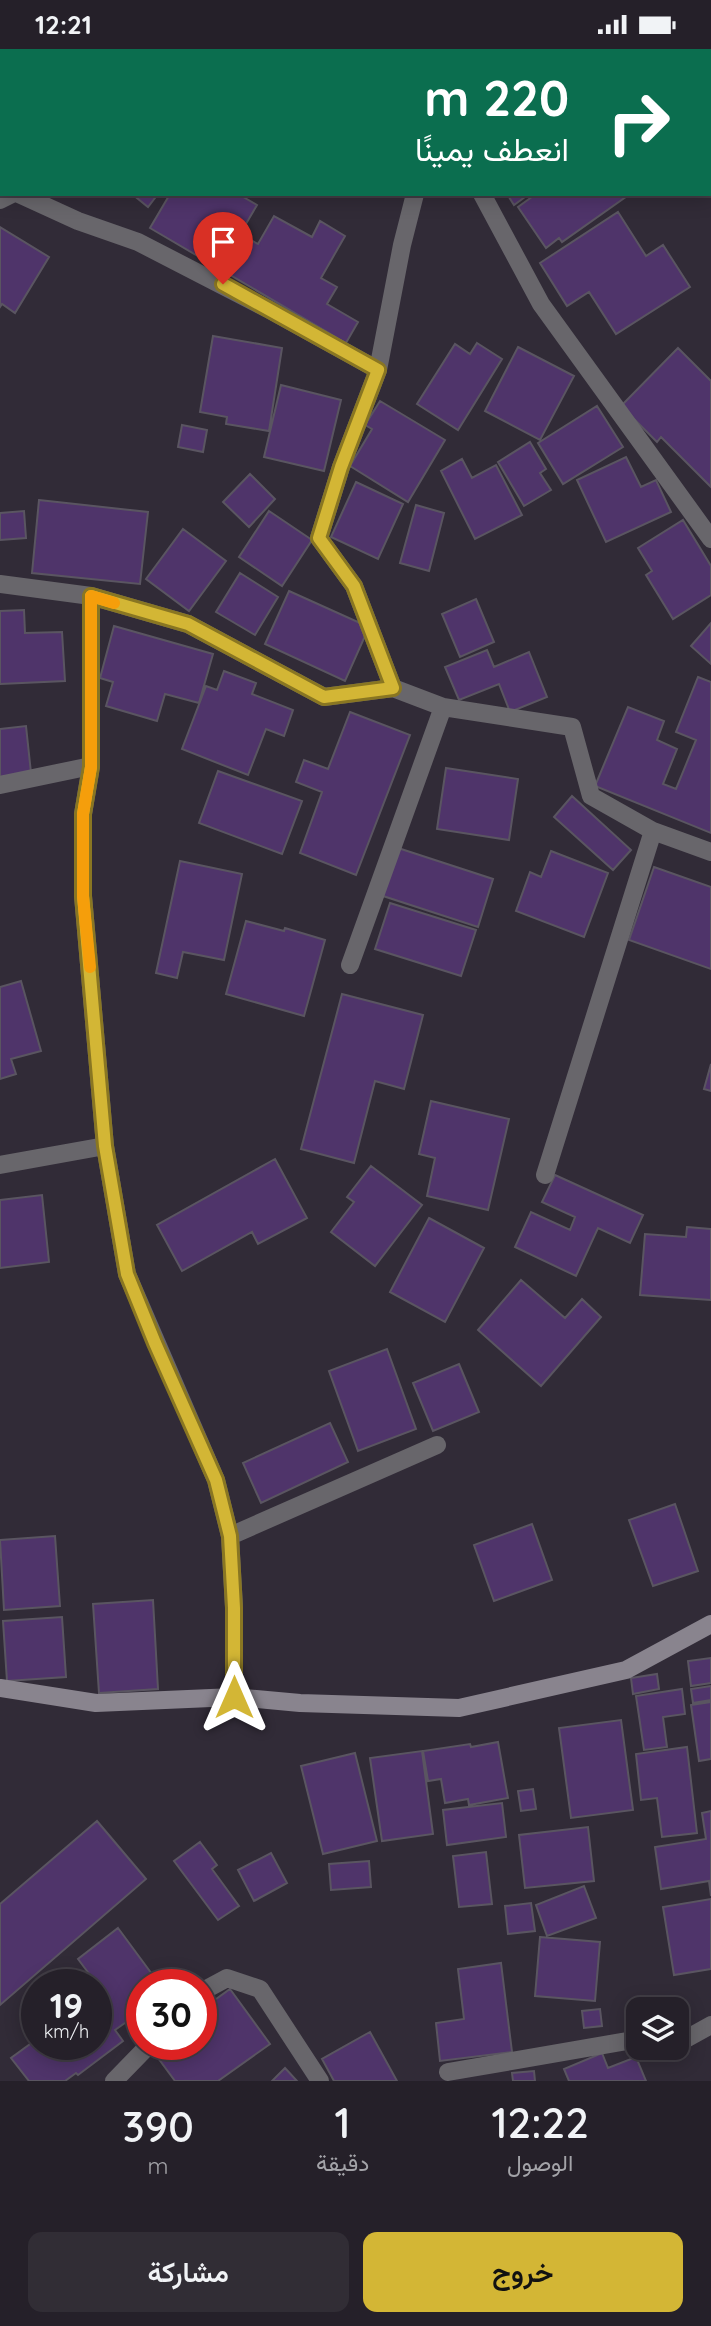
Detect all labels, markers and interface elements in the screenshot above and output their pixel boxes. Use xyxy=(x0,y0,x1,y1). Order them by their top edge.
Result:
text: 12:21 xyxy=(35,8,92,41)
text: 220 m xyxy=(424,67,569,128)
icon: right xyxy=(593,77,684,168)
text: انعطف يمينًا xyxy=(415,129,569,169)
pin xyxy=(193,212,253,284)
icon: arrive xyxy=(204,223,242,261)
position arrow xyxy=(197,1660,271,1734)
speed limit sign: 30 xyxy=(126,1969,217,2060)
text: 19 xyxy=(50,1983,83,2027)
map controls xyxy=(626,1997,689,2060)
button: layers xyxy=(626,1997,689,2060)
text: km/h xyxy=(44,2020,89,2043)
text: 1 xyxy=(335,2096,351,2149)
text: 12:22 xyxy=(491,2096,589,2149)
text: 390 xyxy=(122,2100,194,2153)
text: دقيقة xyxy=(316,2148,369,2177)
text: الوصول xyxy=(507,2148,573,2177)
text: m xyxy=(148,2151,169,2180)
button: مشاركة xyxy=(28,2232,349,2312)
button: خروج xyxy=(363,2232,683,2312)

